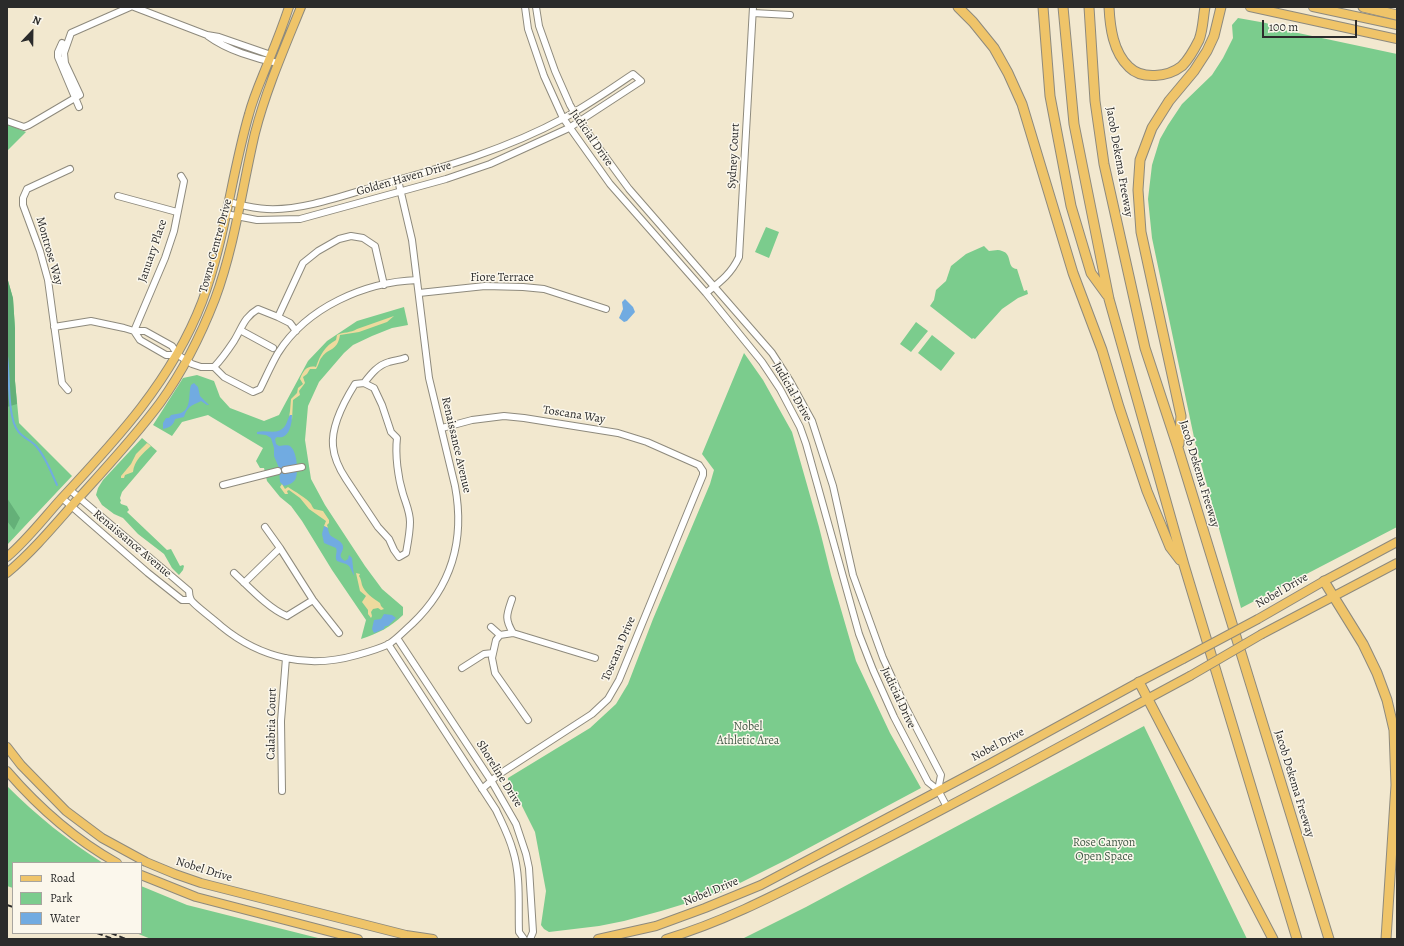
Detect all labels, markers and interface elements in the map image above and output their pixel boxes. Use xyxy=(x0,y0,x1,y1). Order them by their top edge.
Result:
north arrow xyxy=(12,12,52,52)
text: N xyxy=(30,12,43,29)
scale bar xyxy=(1264,12,1359,38)
text: 100 m xyxy=(1269,19,1298,35)
street label: Jacob Dekema Freeway xyxy=(1102,106,1136,218)
street label: Judicial Drive xyxy=(566,107,616,169)
street label: Sydney Court xyxy=(725,123,743,189)
street label: Golden Haven Drive xyxy=(355,159,453,199)
street label: Towne Centre Drive xyxy=(197,197,235,295)
street label: Montrose Way xyxy=(32,215,66,287)
street label: January Place xyxy=(135,218,171,284)
street label: Fiore Terrace xyxy=(470,271,534,285)
street label: Judicial Drive xyxy=(769,360,815,424)
street label: Renaissance Avenue xyxy=(438,396,474,494)
street label: Toscana Way xyxy=(542,403,606,427)
street label: Jacob Dekema Freeway xyxy=(1176,419,1222,529)
street label: Renaissance Avenue xyxy=(90,507,174,581)
street label: Nobel Drive xyxy=(1253,570,1311,612)
street label: Toscana Drive xyxy=(599,615,639,683)
street label: Judicial Drive xyxy=(877,665,919,731)
street label: Calabria Court xyxy=(264,688,280,760)
park label: Nobel Athletic Area xyxy=(717,720,779,748)
street label: Nobel Drive xyxy=(969,725,1027,765)
street label: Jacob Dekema Freeway xyxy=(1271,729,1317,839)
street label: Shoreline Drive xyxy=(473,738,525,810)
park label: Rose Canyon Open Space xyxy=(1073,836,1135,864)
street label: Nobel Drive xyxy=(174,855,234,885)
legend xyxy=(12,862,142,934)
text: Road xyxy=(50,870,75,886)
street label: Nobel Drive xyxy=(681,874,741,910)
text: Park xyxy=(50,890,73,906)
text: Water xyxy=(50,910,80,926)

